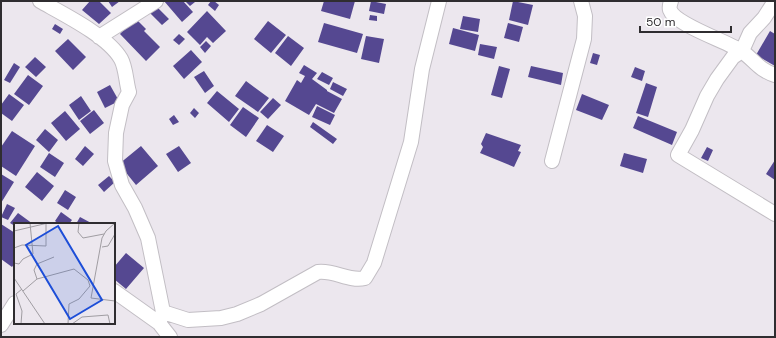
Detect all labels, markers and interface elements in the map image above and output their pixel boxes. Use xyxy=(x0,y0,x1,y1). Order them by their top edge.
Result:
scale bar xyxy=(640,8,731,34)
text: 50 m xyxy=(646,14,675,30)
inset map xyxy=(14,223,115,324)

